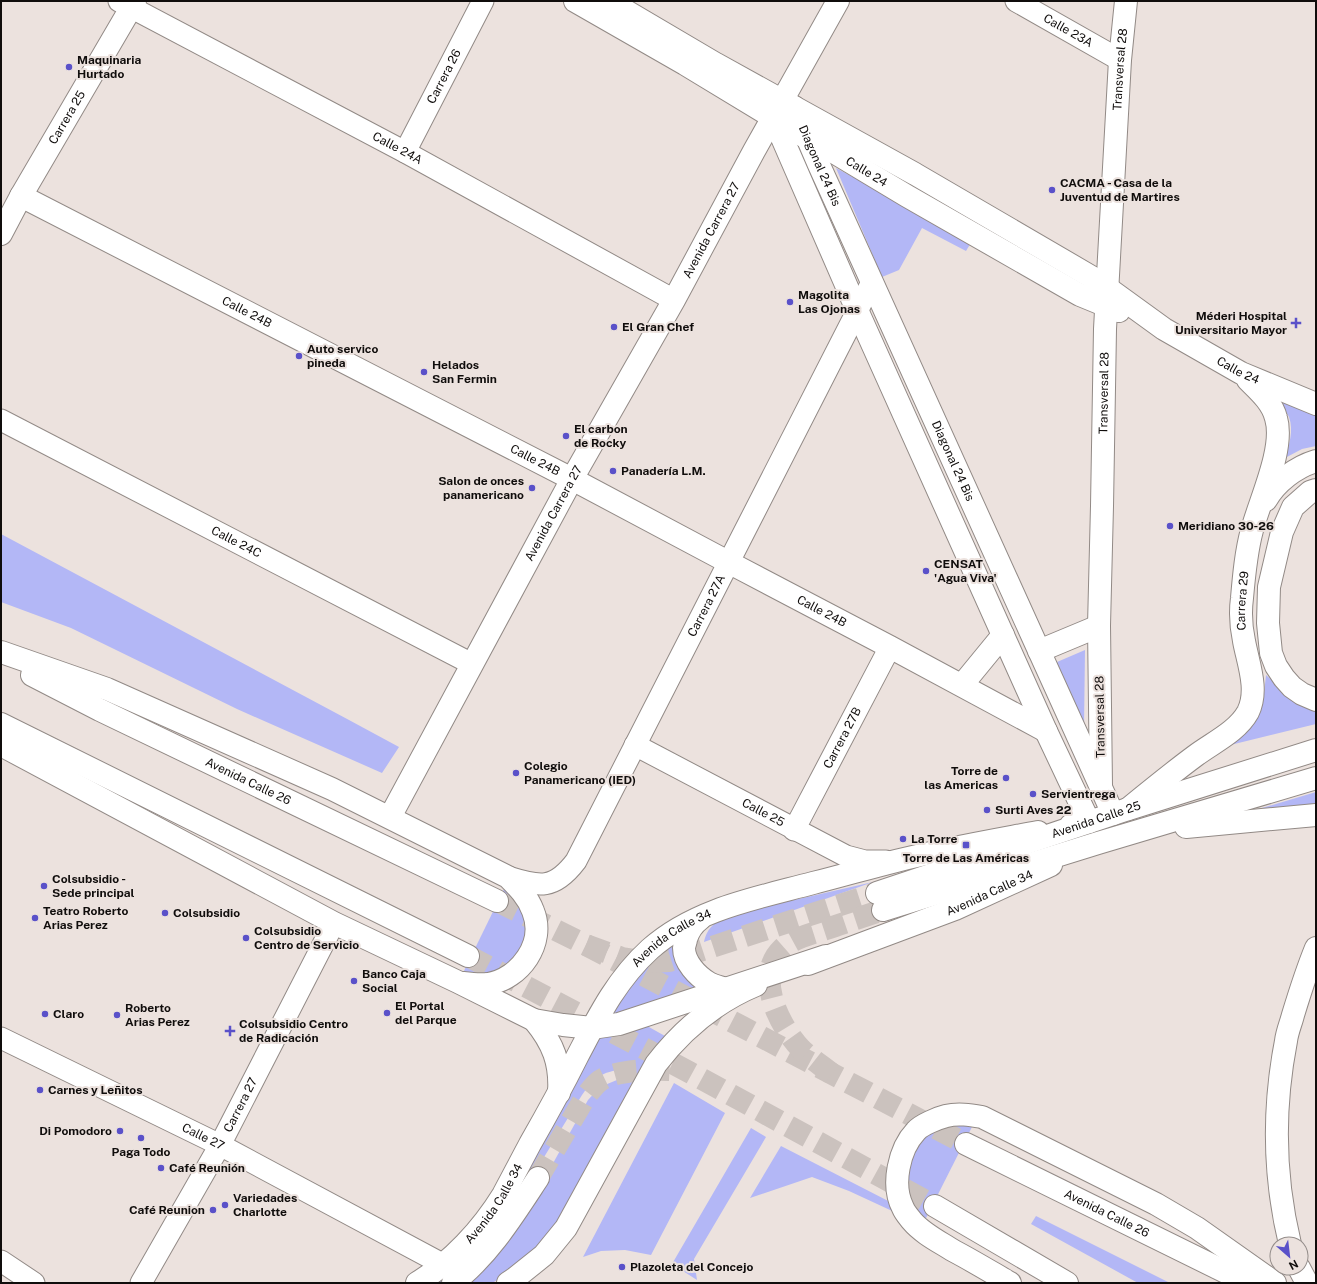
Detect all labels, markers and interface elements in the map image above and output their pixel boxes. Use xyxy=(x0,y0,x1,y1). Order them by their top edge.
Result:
street label: Calle 23A xyxy=(1041,11,1096,50)
street label: Transversal 28 xyxy=(1110,28,1130,111)
street label: Carrera 26 xyxy=(424,47,464,106)
place label: Maquinaria Hurtado xyxy=(77,53,142,81)
marker: Maquinaria Hurtado xyxy=(64,62,74,72)
street label: Carrera 25 xyxy=(46,88,88,147)
street label: Diagonal 24 Bis xyxy=(796,123,844,208)
street label: Calle 24A xyxy=(370,129,425,167)
street label: Calle 24 xyxy=(843,154,890,190)
place label: CACMA - Casa de la Juventud de Martires xyxy=(1060,176,1180,204)
street label: Avenida Carrera 27 xyxy=(680,180,743,281)
marker: CACMA - Casa de la Juventud de Martires xyxy=(1047,185,1057,195)
place label: Magolita Las Ojonas xyxy=(798,288,860,316)
street label: Calle 24B xyxy=(220,293,274,331)
marker: Magolita Las Ojonas xyxy=(785,297,795,307)
place label: Méderi Hospital Universitario Mayor xyxy=(1175,309,1287,337)
marker: Méderi Hospital Universitario Mayor xyxy=(1290,317,1302,329)
place label: El Gran Chef xyxy=(622,320,694,334)
marker: El Gran Chef xyxy=(609,322,619,332)
place label: Auto servico pineda xyxy=(307,342,378,370)
marker: Auto servico pineda xyxy=(294,351,304,361)
street label: Transversal 28 xyxy=(1096,352,1112,434)
street label: Calle 24 xyxy=(1214,354,1262,387)
place label: Helados San Fermin xyxy=(432,358,497,386)
marker: Helados San Fermin xyxy=(419,367,429,377)
street label: Diagonal 24 Bis xyxy=(929,418,977,503)
place label: El carbon de Rocky xyxy=(574,422,628,450)
marker: El carbon de Rocky xyxy=(561,431,571,441)
street label: Calle 24B xyxy=(508,442,562,479)
street label: Avenida Carrera 27 xyxy=(522,463,585,563)
place label: Panadería L.M. xyxy=(621,464,706,478)
marker: Panadería L.M. xyxy=(608,466,618,476)
place label: Salon de onces panamericano xyxy=(438,474,524,502)
marker: Salon de onces panamericano xyxy=(527,483,537,493)
place label: Meridiano 30-26 xyxy=(1178,519,1274,533)
marker: Meridiano 30-26 xyxy=(1165,521,1175,531)
street label: Calle 24C xyxy=(209,523,264,561)
place label: CENSAT 'Agua Viva' xyxy=(934,557,997,585)
marker: CENSAT 'Agua Viva' xyxy=(921,566,931,576)
street label: Carrera 29 xyxy=(1234,570,1252,631)
street label: Carrera 27A xyxy=(685,572,728,639)
street label: Calle 24B xyxy=(795,592,849,630)
street label: Transversal 28 xyxy=(1092,675,1108,758)
street label: Carrera 27B xyxy=(820,705,864,771)
street label: Avenida Calle 26 xyxy=(203,755,293,808)
place label: Colegio Panamericano (IED) xyxy=(524,759,636,787)
place label: Torre de las Americas xyxy=(924,764,998,792)
marker: Colegio Panamericano (IED) xyxy=(511,768,521,778)
marker: Torre de las Americas xyxy=(1001,773,1011,783)
place label: Servientrega xyxy=(1041,787,1116,801)
marker: Servientrega xyxy=(1028,789,1038,799)
street label: Calle 25 xyxy=(740,796,787,830)
street label: Avenida Calle 25 xyxy=(1050,798,1143,841)
place label: Surti Aves 22 xyxy=(995,803,1072,817)
marker: Surti Aves 22 xyxy=(982,805,992,815)
place label: La Torre xyxy=(911,832,958,846)
marker: La Torre xyxy=(898,834,908,844)
marker: Torre de Las Américas xyxy=(961,840,971,850)
place label: Torre de Las Américas xyxy=(903,851,1029,865)
street label: Avenida Calle 34 xyxy=(944,867,1035,919)
place label: Colsubsidio - Sede principal xyxy=(52,872,134,900)
marker: Colsubsidio - Sede principal xyxy=(39,881,49,891)
place label: Teatro Roberto Arias Perez xyxy=(43,904,128,932)
place label: Colsubsidio xyxy=(173,906,240,920)
street label: Avenida Calle 34 xyxy=(629,906,714,970)
marker: Colsubsidio xyxy=(160,908,170,918)
marker: Teatro Roberto Arias Perez xyxy=(30,913,40,923)
place label: Colsubsidio Centro de Servicio xyxy=(254,924,359,952)
marker: Colsubsidio Centro de Servicio xyxy=(241,933,251,943)
place label: Banco Caja Social xyxy=(362,967,426,995)
marker: Banco Caja Social xyxy=(349,976,359,986)
place label: El Portal del Parque xyxy=(395,999,457,1027)
place label: Roberto Arias Perez xyxy=(125,1001,190,1029)
place label: Claro xyxy=(53,1007,84,1021)
marker: El Portal del Parque xyxy=(382,1008,392,1018)
marker: Claro xyxy=(40,1009,50,1019)
marker: Roberto Arias Perez xyxy=(112,1010,122,1020)
place label: Colsubsidio Centro de Radicación xyxy=(239,1017,348,1045)
marker: Colsubsidio Centro de Radicación xyxy=(224,1025,236,1037)
street label: Carrera 27 xyxy=(221,1075,260,1135)
place label: Carnes y Leñitos xyxy=(48,1083,143,1097)
marker: Carnes y Leñitos xyxy=(35,1085,45,1095)
street label: Calle 27 xyxy=(180,1120,227,1153)
place label: Di Pomodoro xyxy=(39,1124,112,1138)
marker: Di Pomodoro xyxy=(115,1126,125,1136)
marker: Paga Todo xyxy=(136,1133,146,1143)
place label: Paga Todo xyxy=(112,1145,171,1159)
place label: Café Reunión xyxy=(169,1161,245,1175)
street label: Avenida Calle 34 xyxy=(462,1161,526,1246)
marker: Café Reunión xyxy=(156,1163,166,1173)
street label: Avenida Calle 26 xyxy=(1062,1187,1152,1240)
place label: Variedades Charlotte xyxy=(233,1191,297,1219)
marker: Variedades Charlotte xyxy=(220,1200,230,1210)
place label: Café Reunion xyxy=(129,1203,205,1217)
marker: Café Reunion xyxy=(208,1205,218,1215)
north arrow xyxy=(1269,1236,1309,1276)
text: N xyxy=(1287,1258,1300,1272)
place label: Plazoleta del Concejo xyxy=(630,1260,753,1274)
marker: Plazoleta del Concejo xyxy=(617,1262,627,1272)

